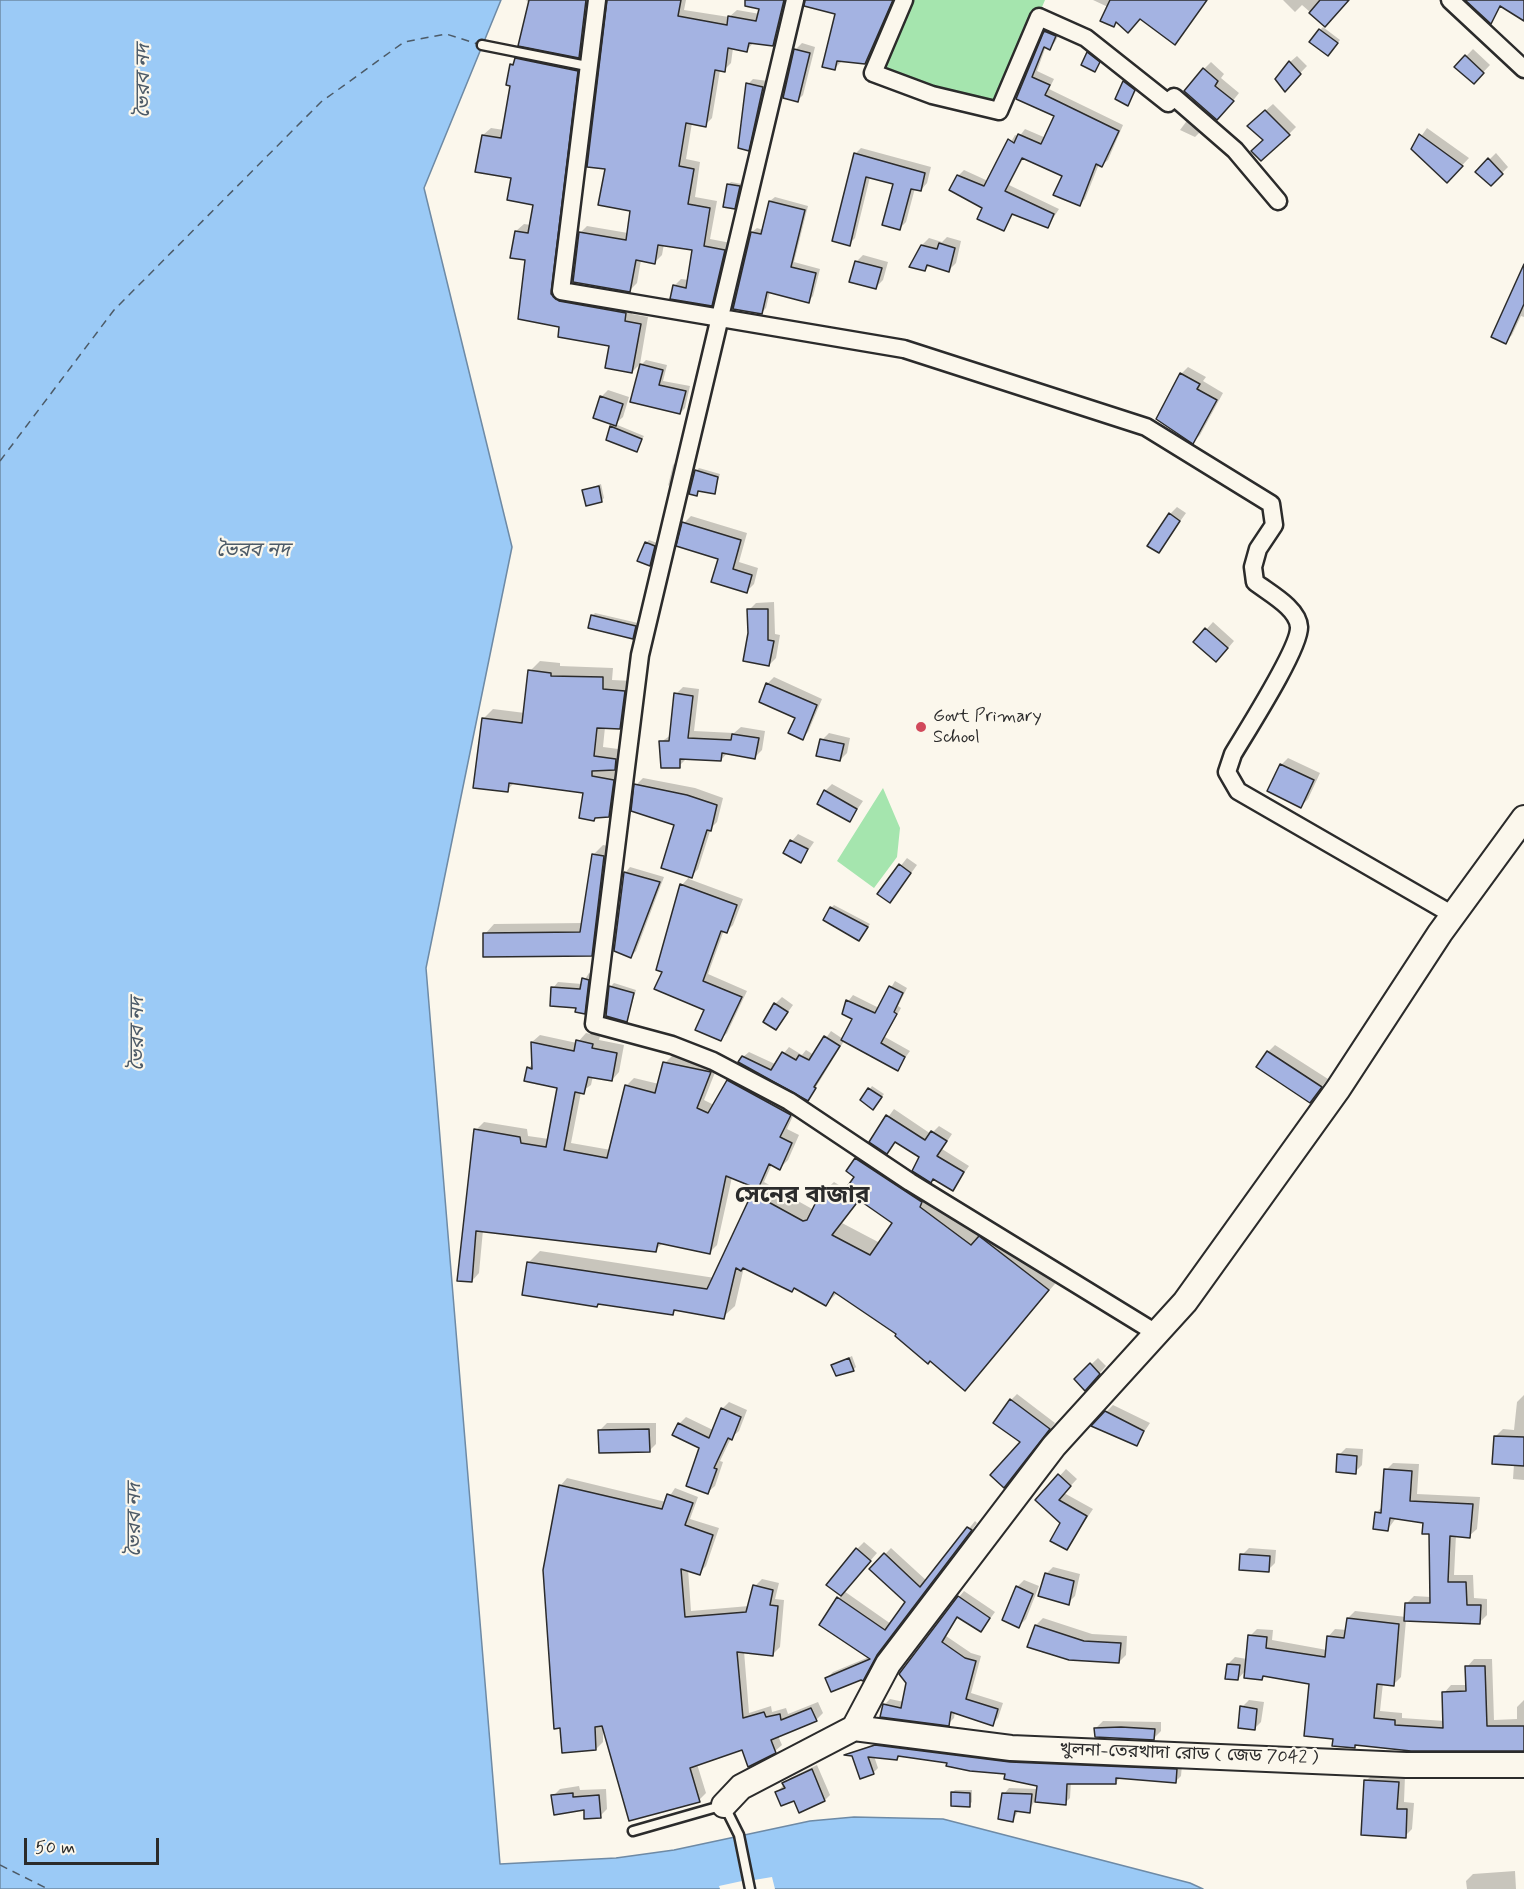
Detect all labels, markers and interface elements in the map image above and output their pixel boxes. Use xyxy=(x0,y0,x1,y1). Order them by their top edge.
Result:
water label: ভৈরব নদ xyxy=(133,44,157,118)
water label: ভৈরব নদ xyxy=(216,540,290,564)
place label: Govt Primary School xyxy=(933,706,1042,748)
marker: Govt Primary School xyxy=(914,720,928,734)
water label: ভৈরব নদ xyxy=(127,997,151,1071)
district label: সেনের বাজার xyxy=(735,1183,869,1211)
water label: ভৈরব নদ xyxy=(124,1483,148,1557)
street label: খুলনা-তেরখাদা রোড ( জেড 7042 ) xyxy=(1059,1740,1319,1770)
scale bar xyxy=(27,1826,162,1864)
text: 50 m xyxy=(35,1836,75,1860)

